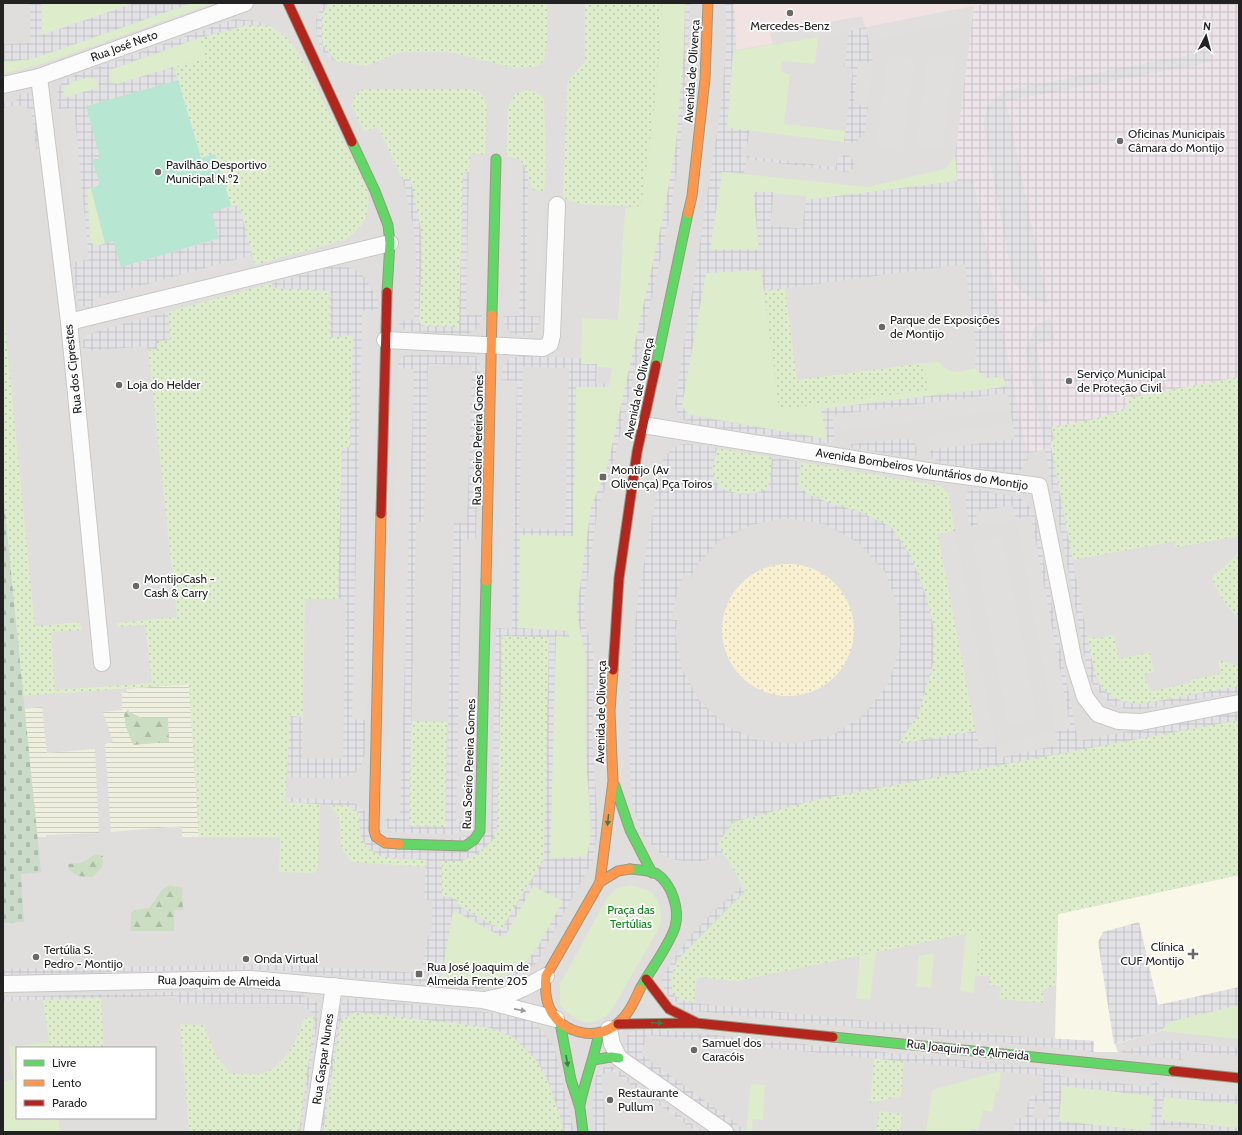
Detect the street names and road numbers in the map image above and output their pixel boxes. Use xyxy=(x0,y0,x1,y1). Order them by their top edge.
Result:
street label: Avenida de Olivença xyxy=(680,19,703,123)
street label: Rua José Neto xyxy=(88,26,160,65)
street label: Rua dos Ciprestes xyxy=(60,324,85,414)
street label: Avenida de Olivença xyxy=(620,336,657,440)
street label: Rua Soeiro Pereira Gomes xyxy=(469,375,486,505)
street label: Avenida Bombeiros Voluntários do Montijo xyxy=(815,444,1030,493)
street label: Avenida de Olivença xyxy=(592,660,609,764)
street label: Rua Soeiro Pereira Gomes xyxy=(459,698,478,830)
street label: Rua Joaquim de Almeida xyxy=(157,972,281,989)
street label: Rua Gaspar Nunes xyxy=(309,1012,336,1106)
street label: Rua Joaquim de Almeida xyxy=(906,1036,1030,1063)

